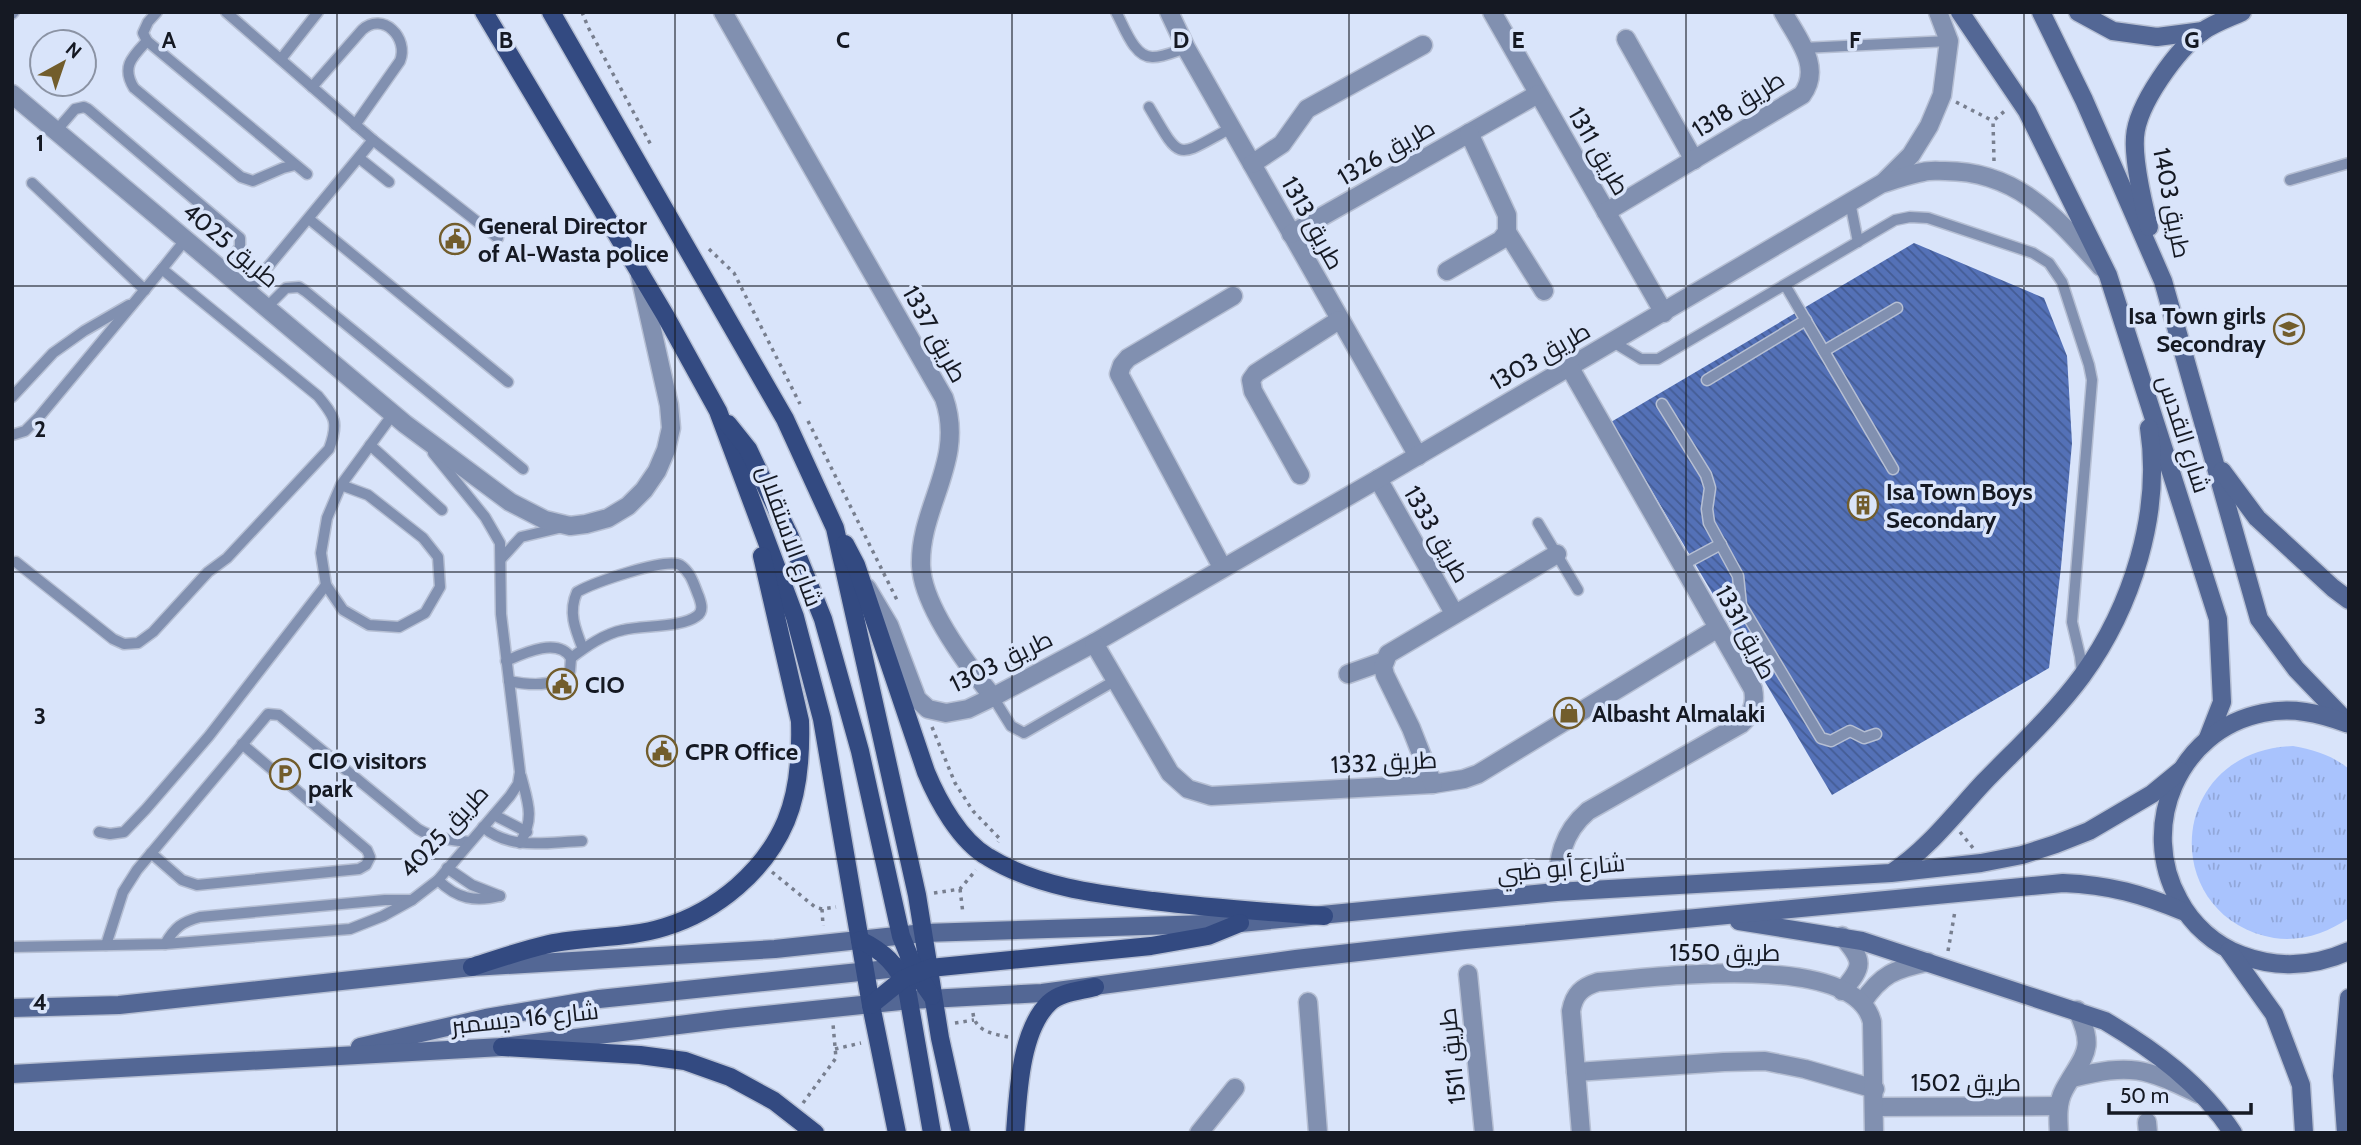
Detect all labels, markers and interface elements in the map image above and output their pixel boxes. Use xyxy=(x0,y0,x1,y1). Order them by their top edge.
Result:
text: A xyxy=(162,26,177,54)
text: B xyxy=(499,26,513,54)
text: C xyxy=(836,26,850,54)
text: D xyxy=(1173,26,1189,54)
text: E xyxy=(1511,26,1525,54)
text: F xyxy=(1849,26,1861,54)
text: G xyxy=(2184,26,2200,54)
north arrow xyxy=(28,28,98,98)
text: N xyxy=(61,37,86,63)
street label: طريق 1318 xyxy=(1686,64,1790,145)
street label: طريق 1311 xyxy=(1561,102,1636,201)
street label: طريق 1326 xyxy=(1332,113,1440,192)
text: 1 xyxy=(36,129,44,157)
street label: طريق 1403 xyxy=(2146,145,2197,261)
street label: طريق 1313 xyxy=(1275,171,1350,275)
street label: طريق 4025 xyxy=(176,196,285,294)
place label: General Director of Al-Wasta police xyxy=(478,211,669,268)
public building icon: General Director of Al-Wasta police xyxy=(438,222,472,256)
street label: طريق 1337 xyxy=(896,281,973,388)
place label: Isa Town girls Secondray xyxy=(2128,301,2266,358)
school or university icon: Isa Town girls Secondray xyxy=(2272,312,2306,346)
street label: طريق 1303 xyxy=(1485,316,1596,397)
street label: شارع القدس xyxy=(2149,371,2217,497)
text: 2 xyxy=(34,415,46,443)
street label: شارع الاستقلال xyxy=(749,461,829,611)
place label: Isa Town Boys Secondary xyxy=(1886,477,2033,534)
street label: طريق 1333 xyxy=(1397,480,1476,588)
building icon: Isa Town Boys Secondary xyxy=(1846,488,1880,522)
street label: طريق 1331 xyxy=(1708,580,1783,684)
street label: طريق 1303 xyxy=(945,624,1058,699)
public building icon: CIO xyxy=(545,667,579,701)
place label: CIO xyxy=(585,670,625,699)
shop icon: Albasht Almalaki xyxy=(1552,696,1586,730)
place label: Albasht Almalaki xyxy=(1592,699,1765,728)
text: 3 xyxy=(34,702,46,730)
public building icon: CPR Office xyxy=(645,734,679,768)
place label: CPR Office xyxy=(685,737,798,766)
street label: طريق 1332 xyxy=(1330,745,1438,780)
place label: CIO visitors park xyxy=(308,746,427,803)
parking icon: CIO visitors park xyxy=(268,757,302,791)
street label: طريق 4025 xyxy=(394,779,495,884)
street label: شارع أبو ظبي xyxy=(1496,847,1627,893)
street label: طريق 1550 xyxy=(1670,938,1780,968)
text: 4 xyxy=(33,988,47,1016)
street label: شارع 16 ديسمبر xyxy=(448,996,600,1042)
street label: طريق 1511 xyxy=(1433,1006,1472,1106)
street label: طريق 1502 xyxy=(1911,1068,2021,1098)
scale bar xyxy=(2109,1072,2251,1116)
text: 50 m xyxy=(2120,1083,2169,1108)

